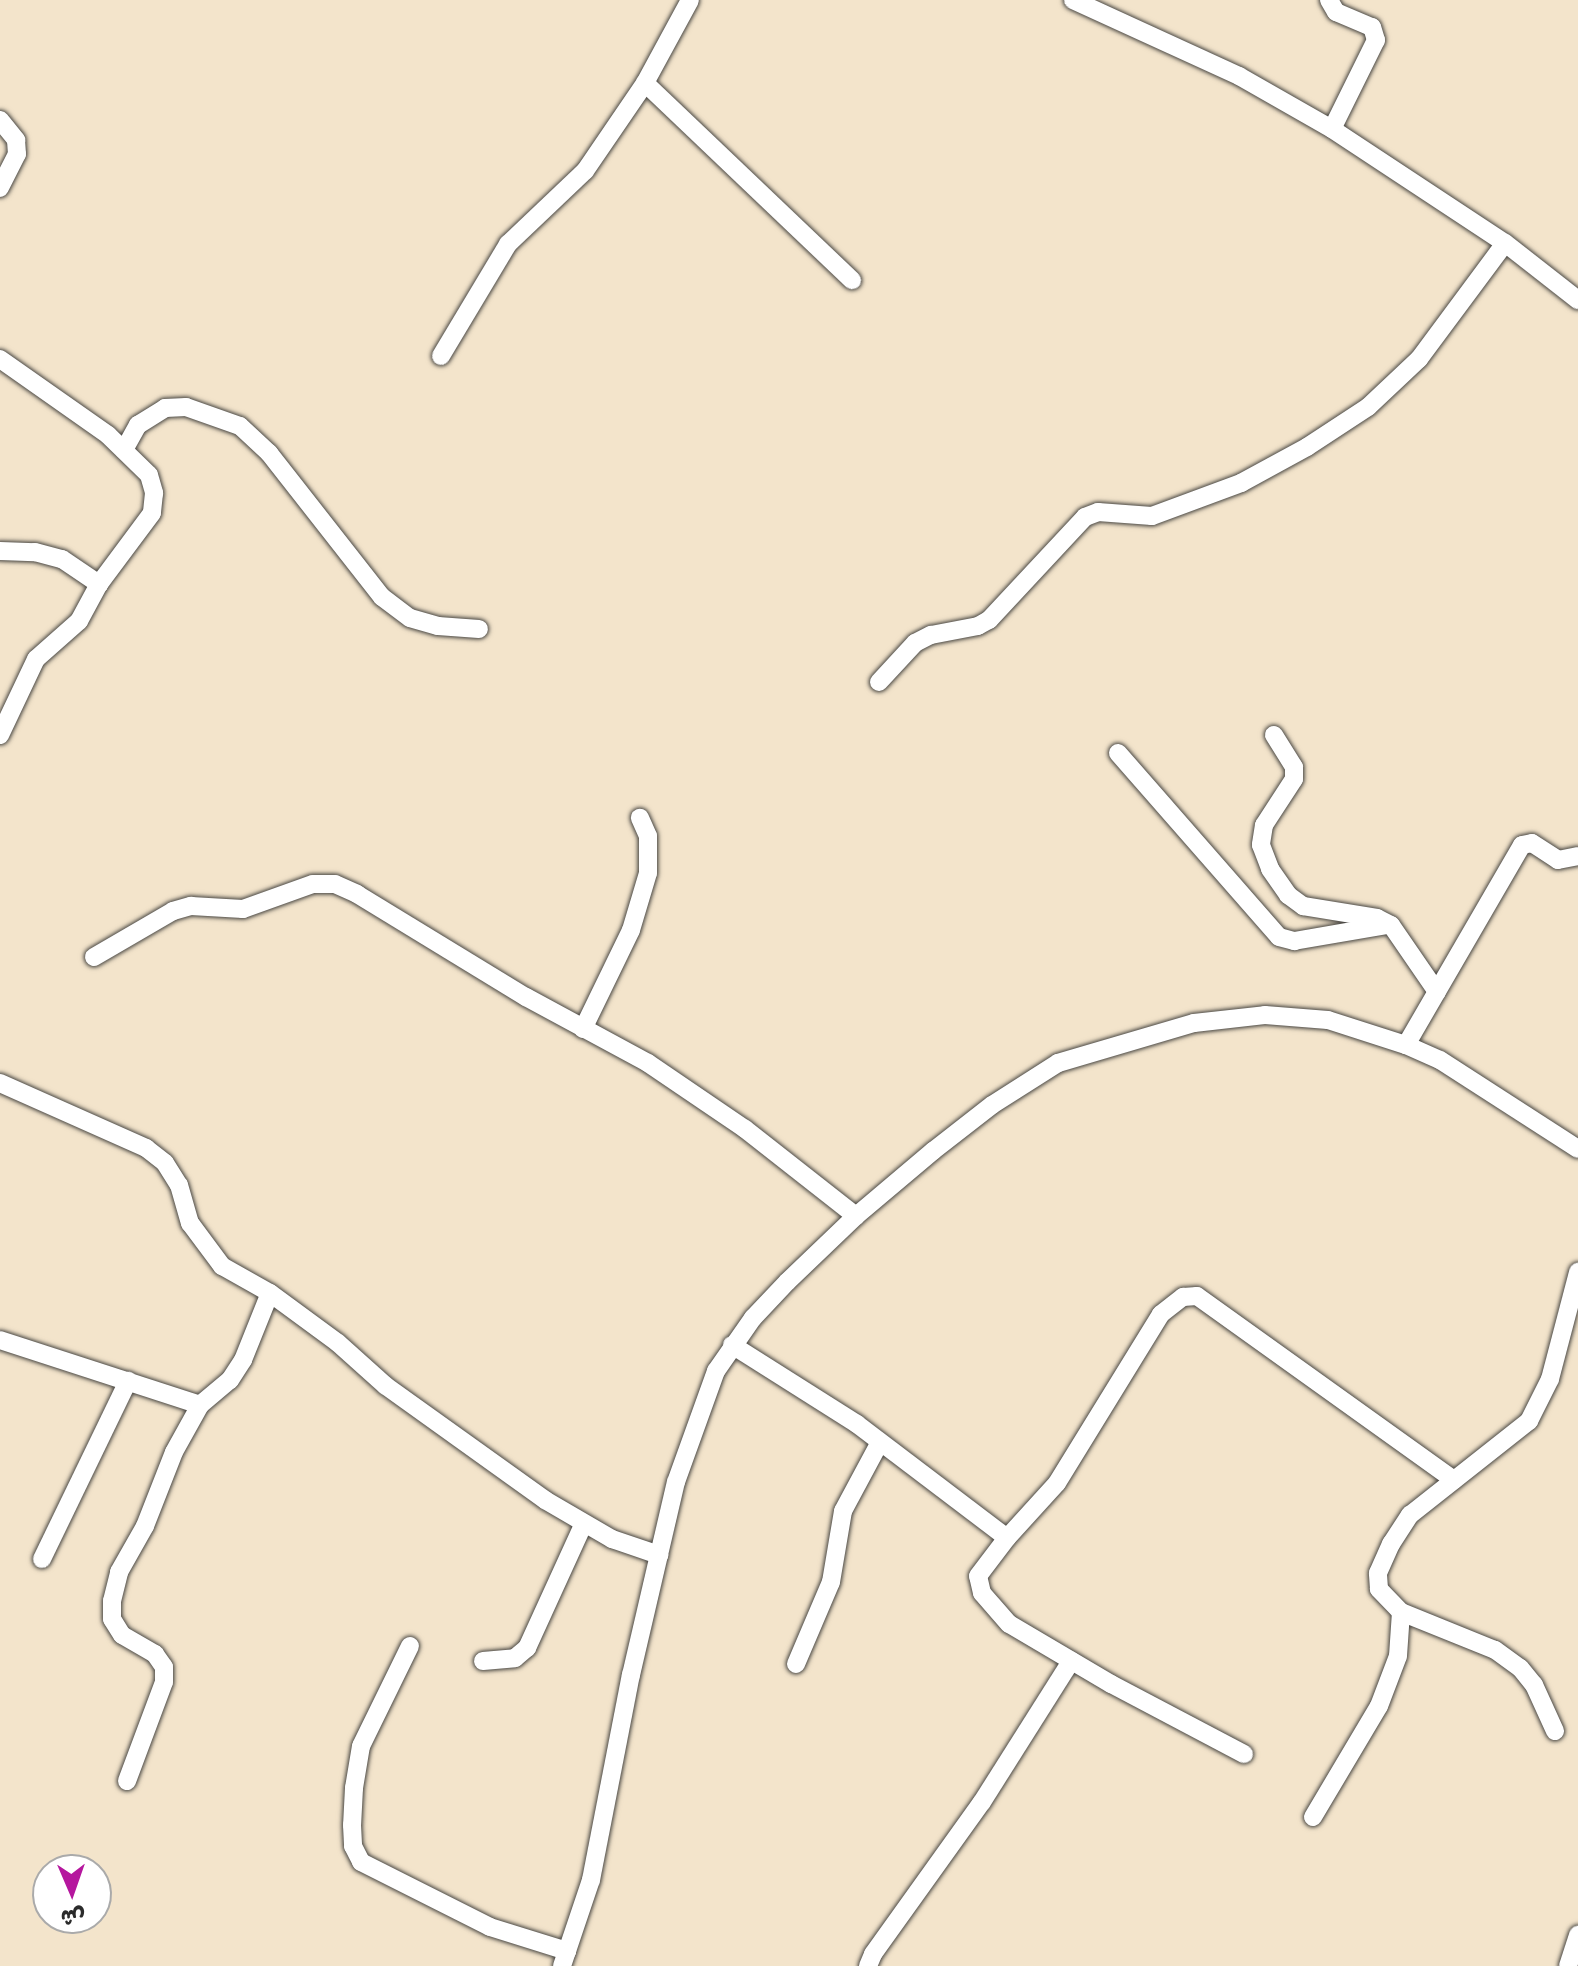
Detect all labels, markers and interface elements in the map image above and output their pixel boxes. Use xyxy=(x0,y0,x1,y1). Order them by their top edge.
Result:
north arrow xyxy=(32,1854,112,1934)
text: ش xyxy=(60,1902,85,1930)

